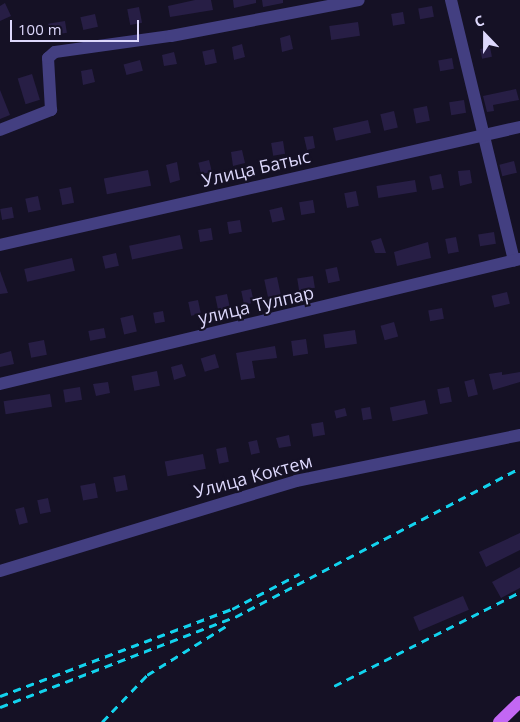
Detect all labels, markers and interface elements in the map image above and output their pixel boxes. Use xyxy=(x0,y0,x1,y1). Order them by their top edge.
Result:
scale bar xyxy=(12,10,141,42)
north arrow xyxy=(460,10,510,60)
text: С xyxy=(471,10,487,31)
text: 100 m xyxy=(18,19,62,39)
street label: Улица Батыс xyxy=(200,145,312,191)
street label: улица Тулпар xyxy=(196,281,316,329)
street label: Улица Коктем xyxy=(191,450,315,502)

